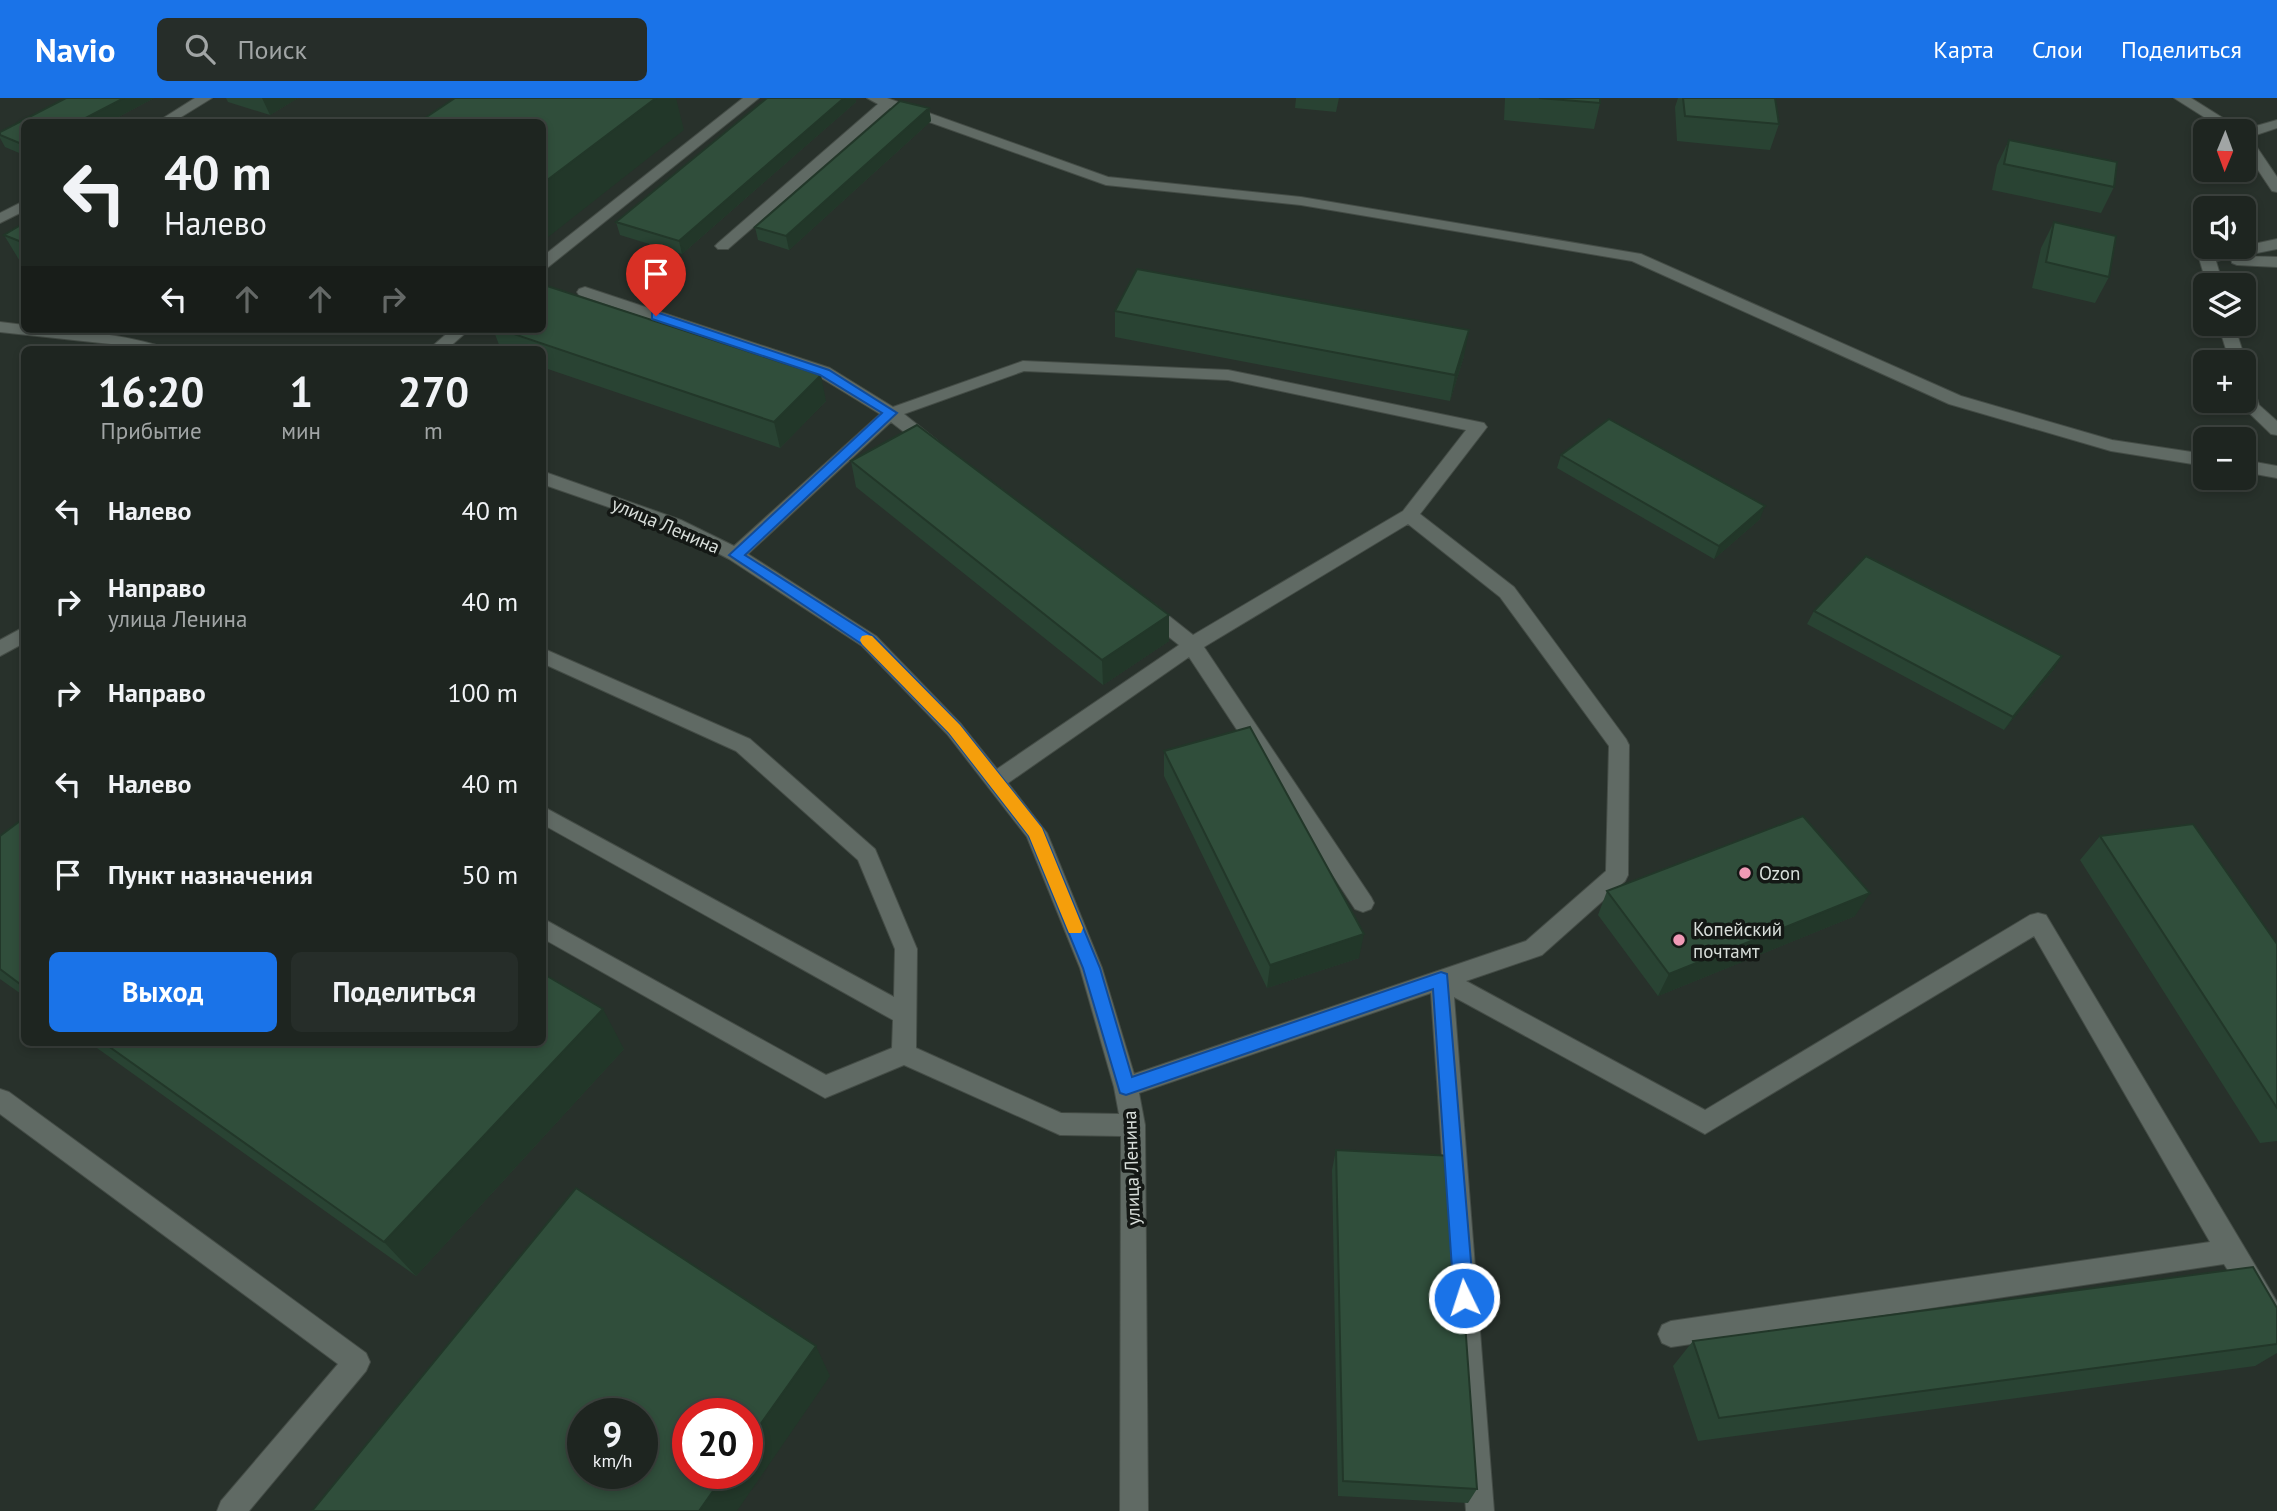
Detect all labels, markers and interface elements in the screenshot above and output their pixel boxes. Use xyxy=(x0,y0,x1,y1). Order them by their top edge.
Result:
search box xyxy=(157,18,647,81)
text: Navio xyxy=(35,28,115,71)
icon: search xyxy=(181,30,219,68)
text: Поиск xyxy=(237,33,307,66)
text: Карта xyxy=(1933,34,1994,65)
text: Слои xyxy=(2032,34,2083,65)
text: Поделиться xyxy=(2121,34,2242,65)
north arrow xyxy=(2193,119,2256,182)
map controls xyxy=(2193,119,2256,490)
text: 40 m xyxy=(164,140,271,204)
icon: left xyxy=(49,147,140,238)
button: sound xyxy=(2193,196,2256,259)
text: Налево xyxy=(164,202,267,244)
pin xyxy=(626,244,686,316)
icon: arrive xyxy=(637,255,675,293)
button: layers xyxy=(2193,273,2256,336)
icon: left xyxy=(155,280,193,318)
icon: ahead xyxy=(228,280,266,318)
icon: ahead xyxy=(301,280,339,318)
icon: right xyxy=(374,280,412,318)
button: + xyxy=(2193,350,2256,413)
text: 16:20 xyxy=(98,364,204,419)
text: 1 xyxy=(289,364,313,419)
text: 270 xyxy=(398,364,469,419)
text: Прибытие xyxy=(101,416,202,445)
text: мин xyxy=(281,416,321,445)
text: m xyxy=(424,416,443,445)
button: − xyxy=(2193,427,2256,490)
street label: улица Ленина xyxy=(608,491,724,559)
icon: left xyxy=(49,492,87,530)
text: Налево xyxy=(108,494,192,527)
text: 40 m xyxy=(462,494,518,527)
text: Направо xyxy=(108,571,206,604)
icon: right xyxy=(49,583,87,621)
text: 40 m xyxy=(462,585,518,618)
text: улица Ленина xyxy=(108,604,247,633)
icon: right xyxy=(49,674,87,712)
text: Направо xyxy=(108,676,206,709)
text: 100 m xyxy=(447,676,518,709)
icon: left xyxy=(49,765,87,803)
text: Налево xyxy=(108,767,192,800)
text: 40 m xyxy=(462,767,518,800)
icon: arrive xyxy=(49,856,87,894)
text: Пункт назначения xyxy=(108,858,313,891)
text: 50 m xyxy=(462,858,518,891)
place label: Ozon xyxy=(1759,861,1800,885)
marker: Ozon xyxy=(1737,865,1753,881)
place label: Копейский почтамт xyxy=(1693,917,1782,963)
marker: Копейский почтамт xyxy=(1671,932,1687,948)
button: Выход xyxy=(49,952,277,1032)
button: Поделиться xyxy=(291,952,518,1032)
street label: улица Ленина xyxy=(1117,1110,1145,1226)
position arrow xyxy=(1427,1261,1501,1335)
speed limit sign: 20 xyxy=(672,1398,763,1489)
text: 9 xyxy=(603,1411,622,1457)
text: km/h xyxy=(593,1449,632,1472)

